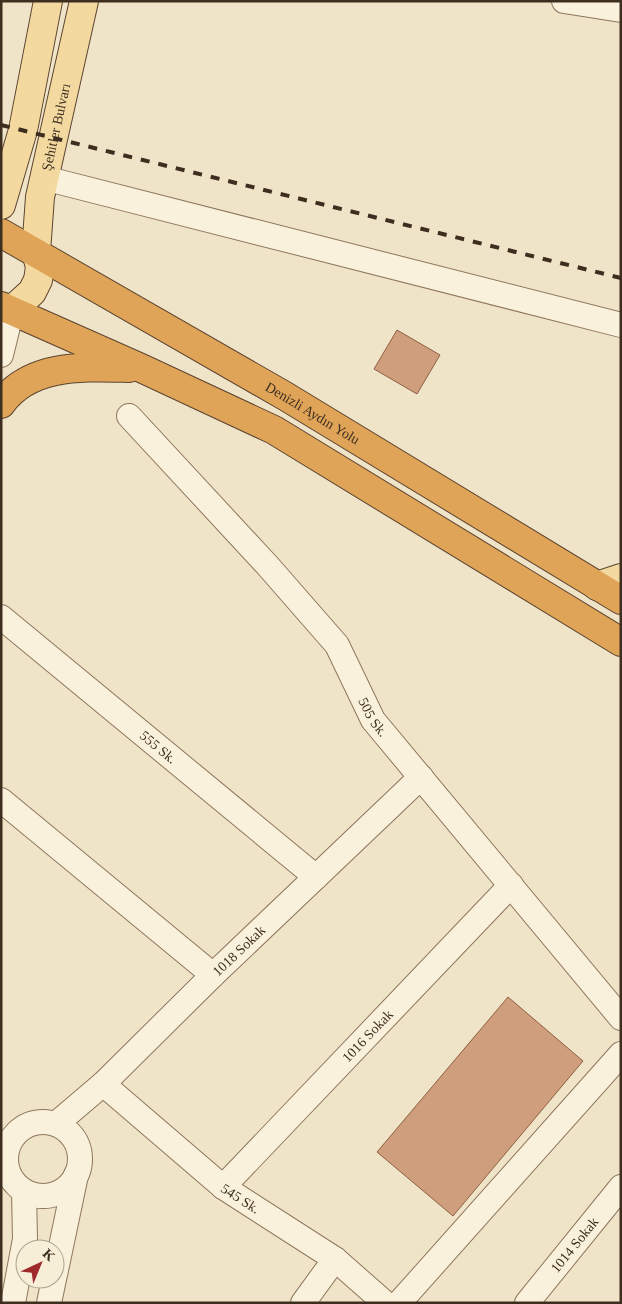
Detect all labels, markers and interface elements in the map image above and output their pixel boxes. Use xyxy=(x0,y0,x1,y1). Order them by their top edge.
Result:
street label: Şehitler Bulvarı xyxy=(39,82,73,172)
street label: Denizli Aydın Yolu xyxy=(263,379,363,447)
street label: 505 Sk. xyxy=(356,695,391,739)
street label: 555 Sk. xyxy=(137,727,180,766)
street label: 1018 Sokak xyxy=(209,922,268,979)
street label: 1016 Sokak xyxy=(339,1007,396,1065)
street label: 545 Sk. xyxy=(218,1180,263,1216)
street label: 1014 Sokak xyxy=(547,1214,601,1275)
north arrow xyxy=(15,1239,65,1289)
text: K xyxy=(40,1246,58,1264)

